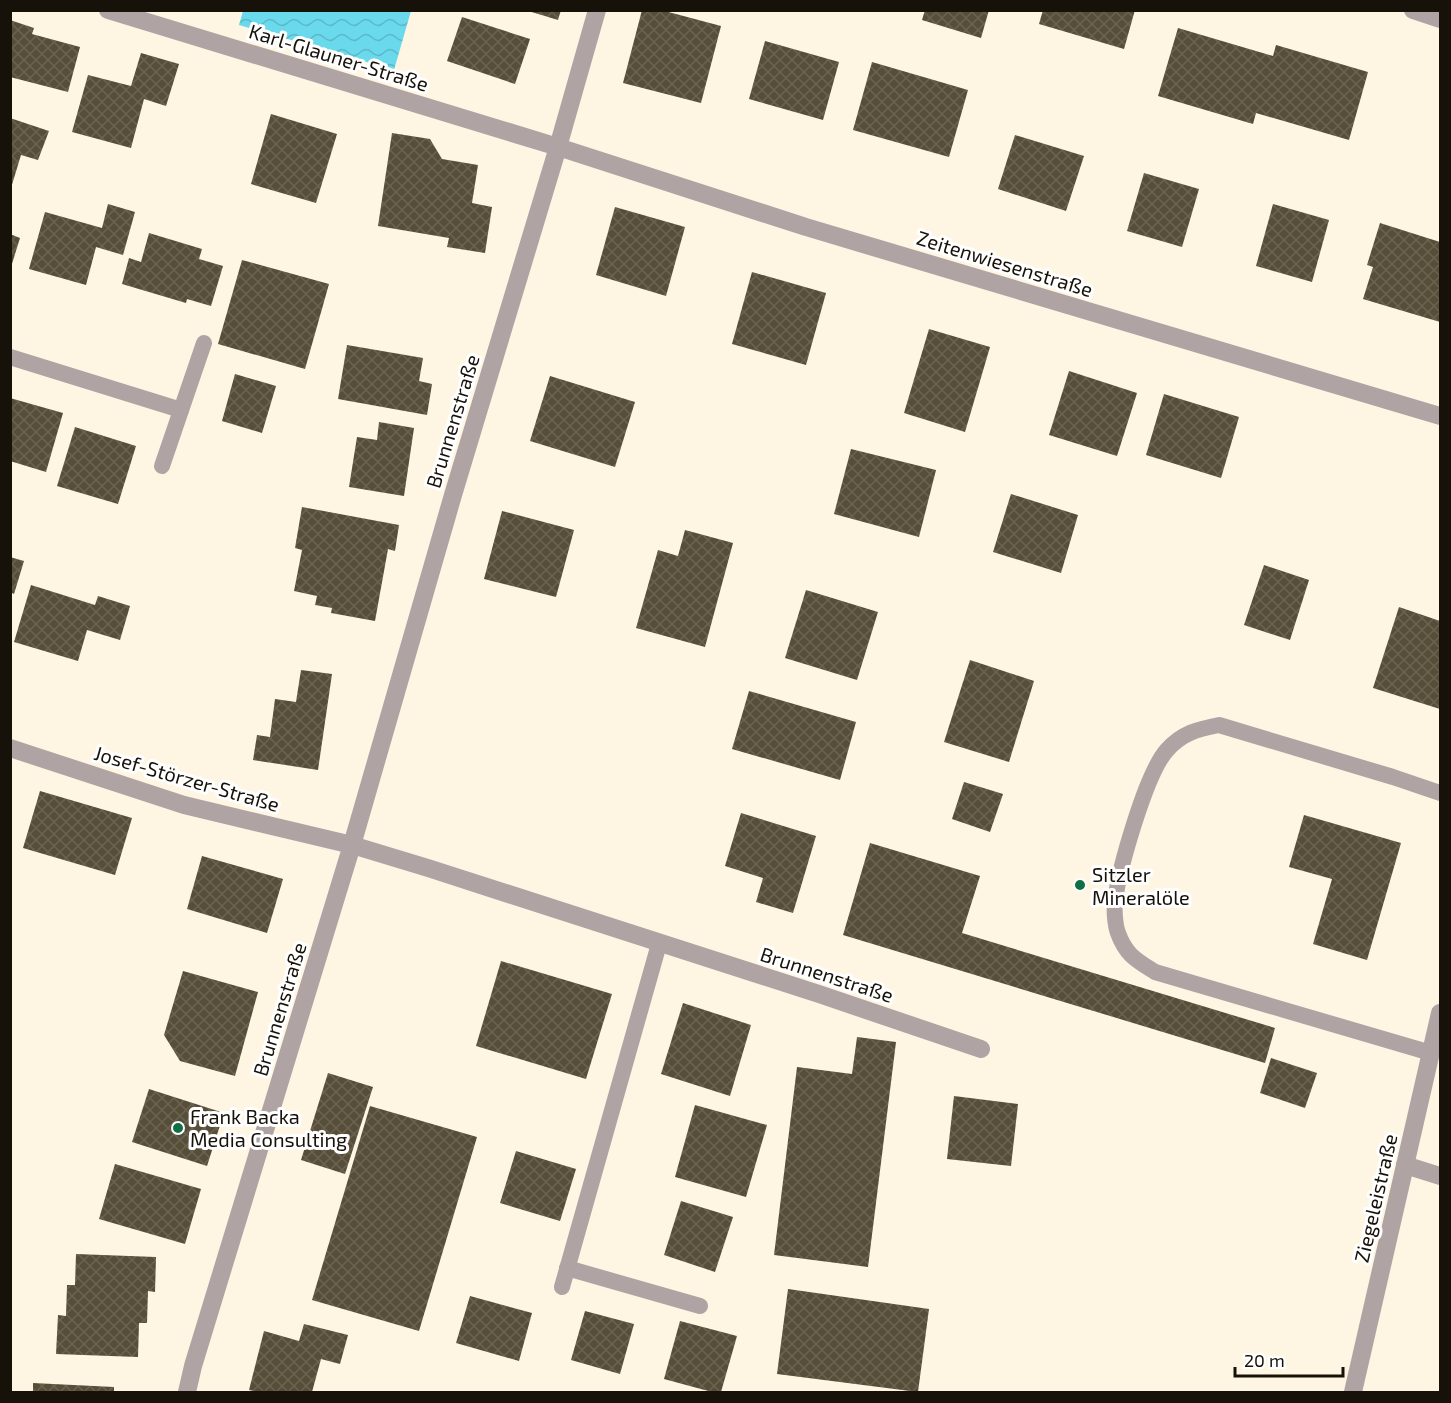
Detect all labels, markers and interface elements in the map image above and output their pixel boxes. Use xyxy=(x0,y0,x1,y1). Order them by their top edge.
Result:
street label: Karl-Glauner-Straße xyxy=(246,18,432,96)
street label: Zeitenwiesenstraße xyxy=(914,225,1096,301)
street label: Brunnenstraße xyxy=(420,351,484,491)
street label: Josef-Störzer-Straße xyxy=(92,740,282,816)
place label: Sitzler Mineralöle xyxy=(1092,862,1190,909)
marker: Sitzler Mineralöle xyxy=(1073,878,1087,892)
street label: Brunnenstraße xyxy=(247,939,311,1079)
street label: Brunnenstraße xyxy=(757,941,897,1007)
place label: Frank Backa Media Consulting xyxy=(190,1104,347,1151)
marker: Frank Backa Media Consulting xyxy=(171,1121,185,1135)
street label: Ziegeleistraße xyxy=(1349,1131,1401,1265)
scale bar xyxy=(1235,1340,1343,1378)
text: 20 m xyxy=(1244,1349,1285,1371)

